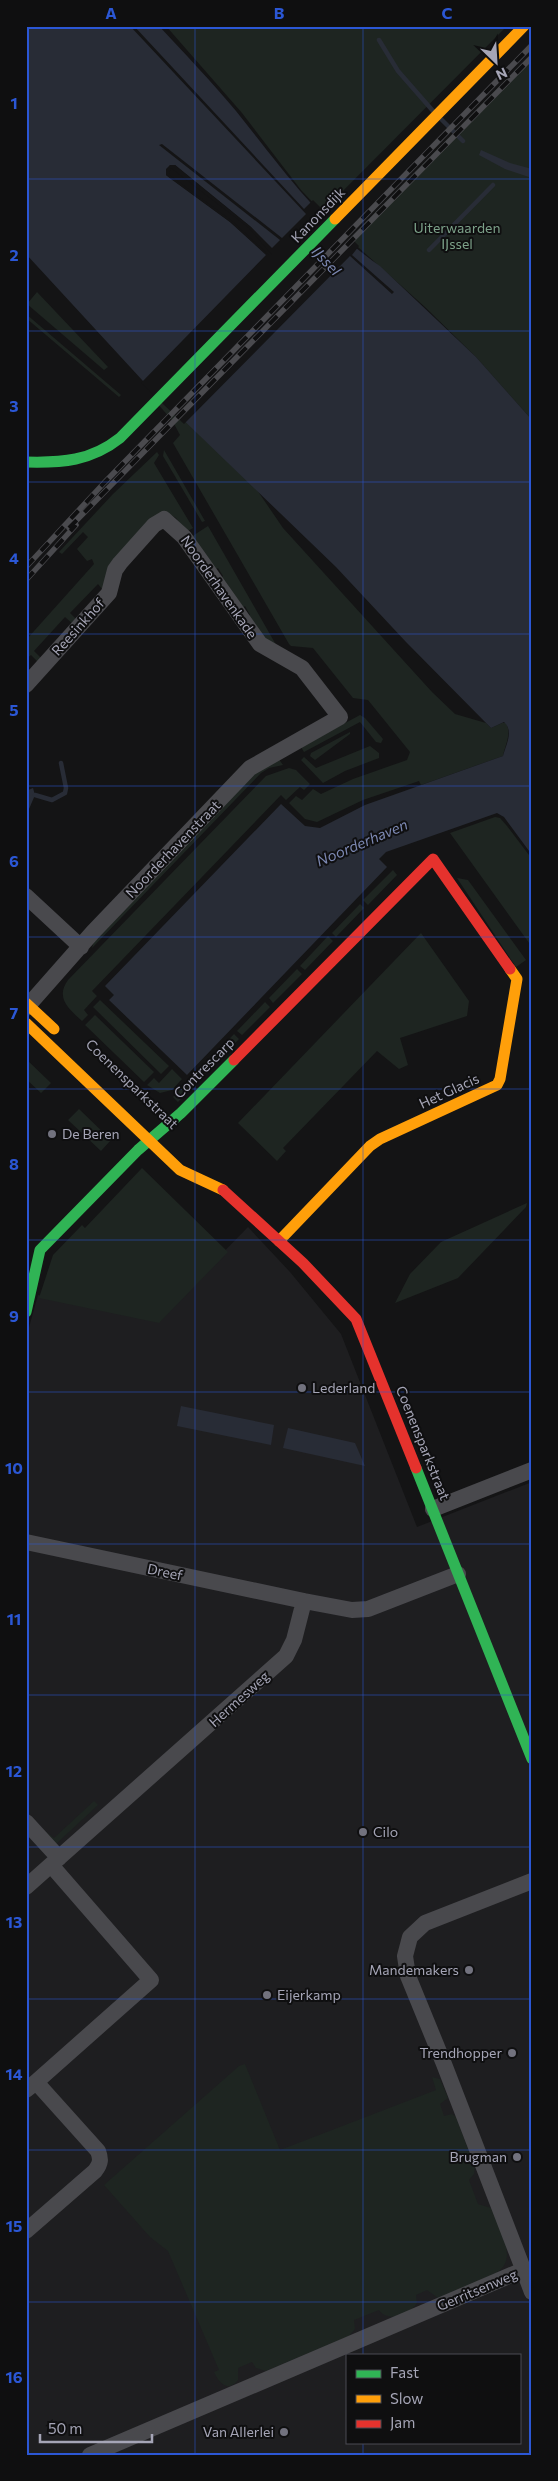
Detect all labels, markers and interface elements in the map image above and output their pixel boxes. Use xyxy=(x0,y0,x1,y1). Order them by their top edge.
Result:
text: A xyxy=(105,3,117,22)
text: B xyxy=(274,3,285,22)
text: C xyxy=(442,3,453,22)
north arrow xyxy=(470,38,520,88)
text: N xyxy=(493,64,510,84)
text: 1 xyxy=(10,93,18,112)
street label: Kanonsdijk xyxy=(287,183,348,246)
park label: Uiterwaarden IJssel xyxy=(414,219,501,252)
water label: IJssel xyxy=(308,242,346,280)
text: 2 xyxy=(9,245,19,264)
text: 3 xyxy=(9,396,19,415)
street label: Noorderhavenkade xyxy=(178,532,261,641)
text: 4 xyxy=(9,548,19,567)
street label: Reesinkhof xyxy=(48,594,108,659)
text: 5 xyxy=(9,700,19,719)
street label: Noorderhavenstraat xyxy=(122,796,224,901)
water label: Noorderhaven xyxy=(313,815,410,869)
text: 6 xyxy=(9,851,19,870)
text: 7 xyxy=(10,1003,19,1022)
street label: Contrescarp xyxy=(170,1034,238,1102)
street label: Coenensparkstraat xyxy=(83,1035,182,1132)
street label: Het Glacis xyxy=(416,1069,481,1112)
place label: De Beren xyxy=(62,1125,120,1142)
marker: De Beren xyxy=(46,1128,58,1140)
text: 8 xyxy=(9,1154,19,1173)
text: 9 xyxy=(9,1306,19,1325)
place label: Lederland xyxy=(312,1379,375,1396)
marker: Lederland xyxy=(296,1382,308,1394)
street label: Coenensparkstraat xyxy=(393,1383,454,1503)
text: 10 xyxy=(5,1458,23,1477)
street label: Dreef xyxy=(146,1559,185,1584)
text: 11 xyxy=(7,1609,21,1628)
street label: Hermesweg xyxy=(205,1667,273,1730)
text: 12 xyxy=(6,1761,22,1780)
place label: Cilo xyxy=(373,1823,398,1840)
marker: Cilo xyxy=(357,1826,369,1838)
text: 13 xyxy=(6,1912,22,1931)
place label: Mandemakers xyxy=(369,1961,459,1978)
marker: Mandemakers xyxy=(463,1964,475,1976)
place label: Eijerkamp xyxy=(277,1986,341,2003)
marker: Eijerkamp xyxy=(261,1989,273,2001)
place label: Trendhopper xyxy=(419,2044,502,2061)
marker: Trendhopper xyxy=(506,2047,518,2059)
text: 14 xyxy=(5,2064,23,2083)
place label: Brugman xyxy=(449,2148,507,2165)
marker: Brugman xyxy=(511,2151,523,2163)
text: 15 xyxy=(6,2216,22,2235)
street label: Gerritsenweg xyxy=(434,2265,520,2314)
legend xyxy=(346,2354,520,2444)
text: Fast xyxy=(390,2363,419,2381)
text: 16 xyxy=(5,2367,23,2386)
text: Slow xyxy=(390,2389,423,2407)
scale bar xyxy=(40,2411,152,2443)
text: Jam xyxy=(390,2413,415,2431)
text: 50 m xyxy=(48,2419,82,2437)
place label: Van Allerlei xyxy=(203,2423,274,2440)
marker: Van Allerlei xyxy=(278,2426,290,2438)

